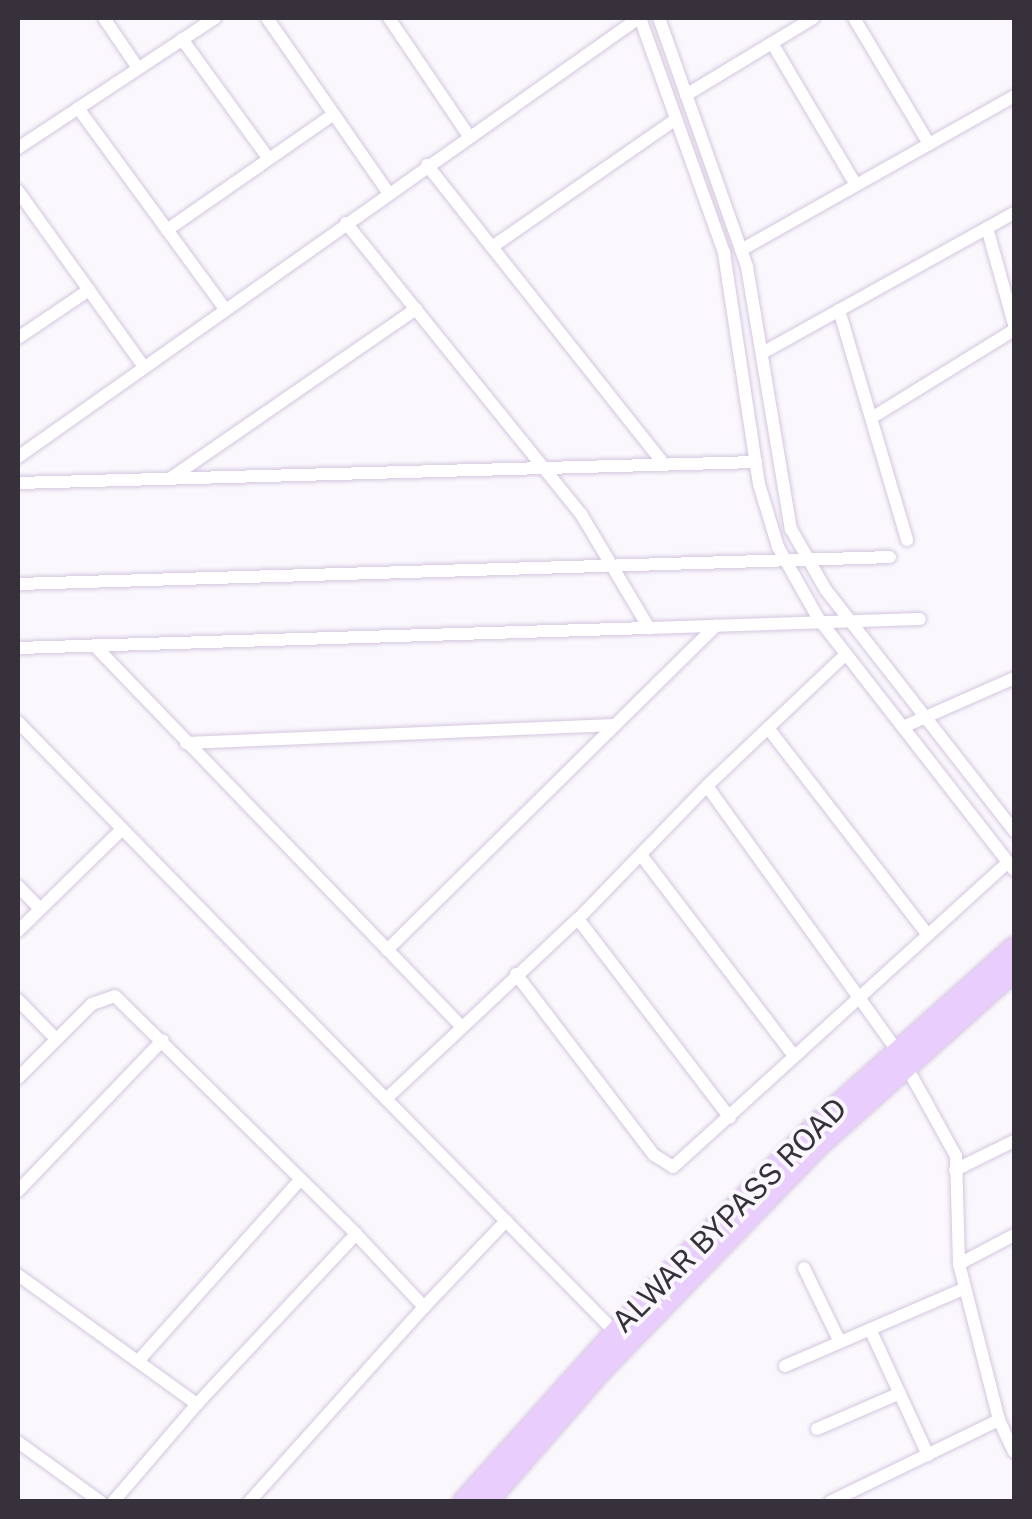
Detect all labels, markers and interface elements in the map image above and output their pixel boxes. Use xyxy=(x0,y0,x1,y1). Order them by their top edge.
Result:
street label: ALWAR BYPASS ROAD xyxy=(604,1090,854,1340)

